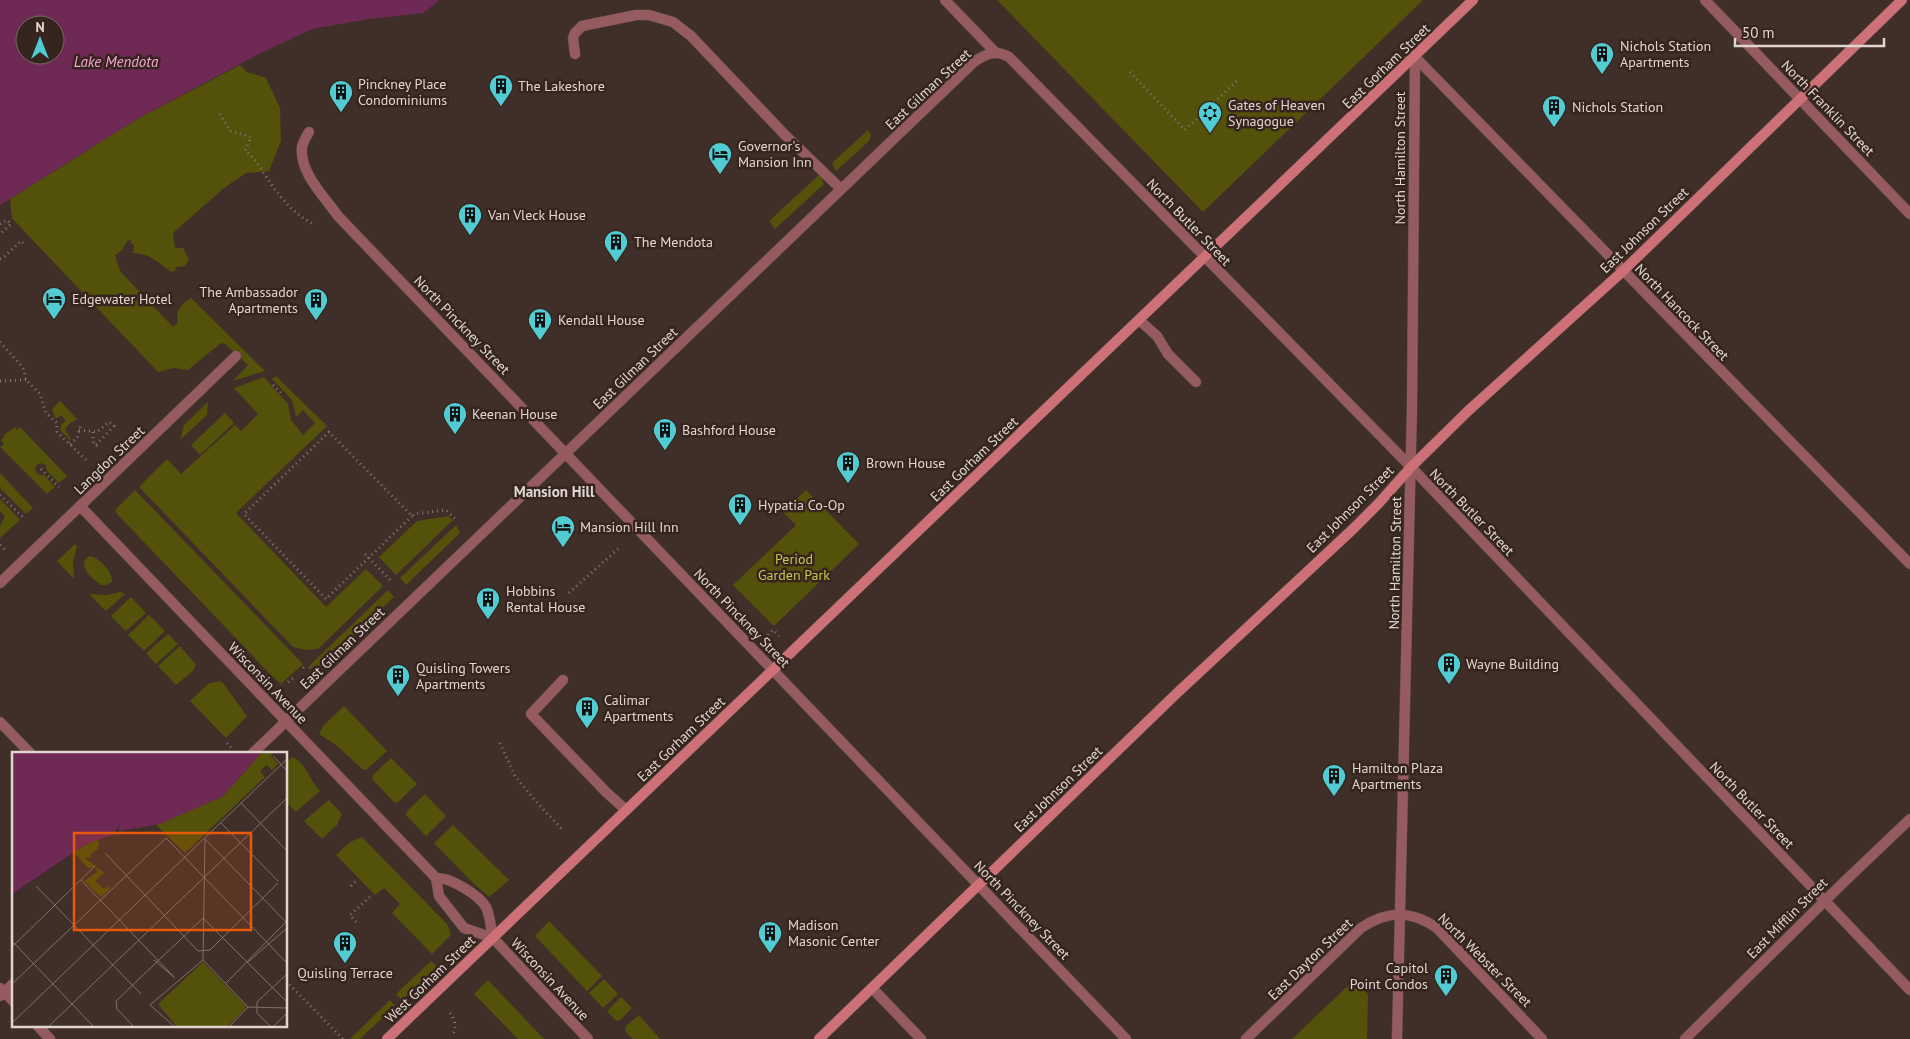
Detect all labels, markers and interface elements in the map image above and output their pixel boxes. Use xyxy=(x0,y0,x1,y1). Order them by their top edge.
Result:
north arrow xyxy=(15,15,65,65)
scale bar xyxy=(1735,15,1884,47)
text: N xyxy=(35,18,45,36)
street label: East Gorham Street xyxy=(1338,19,1434,112)
text: 50 m xyxy=(1742,23,1775,42)
place label: Nichols Station Apartments xyxy=(1620,37,1711,71)
building icon: Nichols Station Apartments xyxy=(1589,41,1615,75)
street label: East Gilman Street xyxy=(881,44,975,133)
water label: Lake Mendota xyxy=(74,52,159,71)
street label: North Franklin Street xyxy=(1778,56,1879,160)
building icon: The Lakeshore xyxy=(488,73,514,107)
place label: Pinckney Place Condominiums xyxy=(358,75,447,109)
place label: The Lakeshore xyxy=(518,77,605,95)
building icon: Pinckney Place Condominiums xyxy=(328,79,354,113)
street label: North Hamilton Street xyxy=(1391,91,1409,225)
building icon: Nichols Station xyxy=(1541,94,1567,128)
place label: Gates of Heaven Synagogue xyxy=(1228,96,1325,130)
place label: Nichols Station xyxy=(1572,98,1663,116)
synagogue icon: Gates of Heaven Synagogue xyxy=(1197,100,1223,134)
place label: Governor's Mansion Inn xyxy=(738,137,812,171)
hotel icon: Governor's Mansion Inn xyxy=(707,141,733,175)
street label: North Butler Street xyxy=(1143,175,1235,269)
street label: East Johnson Street xyxy=(1596,183,1692,277)
building icon: Van Vleck House xyxy=(457,202,483,236)
place label: Van Vleck House xyxy=(487,206,586,224)
building icon: The Mendota xyxy=(603,229,629,263)
place label: The Mendota xyxy=(634,233,713,251)
street label: North Hancock Street xyxy=(1631,260,1733,364)
street label: North Pinckney Street xyxy=(410,272,514,378)
place label: The Ambassador Apartments xyxy=(200,283,298,317)
hotel icon: Edgewater Hotel xyxy=(41,286,67,320)
building icon: The Ambassador Apartments xyxy=(303,287,329,321)
place label: Edgewater Hotel xyxy=(72,290,172,308)
building icon: Kendall House xyxy=(527,307,553,341)
place label: Kendall House xyxy=(558,311,645,329)
street label: East Gilman Street xyxy=(589,323,681,413)
building icon: Keenan House xyxy=(442,401,468,435)
place label: Keenan House xyxy=(472,405,557,423)
street label: East Gorham Street xyxy=(926,412,1022,505)
building icon: Bashford House xyxy=(652,417,678,451)
place label: Bashford House xyxy=(682,421,776,439)
street label: Langdon Street xyxy=(70,422,148,498)
building icon: Brown House xyxy=(835,450,861,484)
place label: Brown House xyxy=(866,454,945,472)
street label: East Johnson Street xyxy=(1303,461,1398,556)
street label: North Butler Street xyxy=(1426,465,1518,559)
district label: Mansion Hill xyxy=(514,482,595,501)
building icon: Hypatia Co-Op xyxy=(727,492,753,526)
place label: Hypatia Co-Op xyxy=(758,496,845,514)
street label: North Hamilton Street xyxy=(1385,496,1405,630)
hotel icon: Mansion Hill Inn xyxy=(550,514,576,548)
place label: Mansion Hill Inn xyxy=(580,518,679,536)
park label: Period Garden Park xyxy=(758,550,830,584)
street label: North Pinckney Street xyxy=(690,565,794,671)
place label: Hobbins Rental House xyxy=(506,582,585,616)
building icon: Hobbins Rental House xyxy=(475,586,501,620)
street label: East Gilman Street xyxy=(296,603,388,693)
street label: Wisconsin Avenue xyxy=(224,638,312,728)
building icon: Wayne Building xyxy=(1436,651,1462,685)
place label: Wayne Building xyxy=(1466,655,1559,673)
place label: Quisling Towers Apartments xyxy=(416,659,510,693)
building icon: Quisling Towers Apartments xyxy=(385,663,411,697)
place label: Calimar Apartments xyxy=(604,691,674,725)
street label: East Gorham Street xyxy=(633,692,729,785)
building icon: Calimar Apartments xyxy=(574,695,600,729)
street label: East Johnson Street xyxy=(1010,742,1106,836)
inset map xyxy=(12,752,288,1026)
street label: North Butler Street xyxy=(1706,758,1798,852)
place label: Hamilton Plaza Apartments xyxy=(1352,759,1443,793)
building icon: Hamilton Plaza Apartments xyxy=(1321,763,1347,797)
street label: North Pinckney Street xyxy=(970,857,1074,963)
street label: East Mifflin Street xyxy=(1743,874,1831,962)
street label: North Webster Street xyxy=(1434,909,1536,1011)
street label: East Dayton Street xyxy=(1264,914,1356,1004)
place label: Madison Masonic Center xyxy=(788,916,880,950)
building icon: Madison Masonic Center xyxy=(757,920,783,954)
building icon: Quisling Terrace xyxy=(332,930,358,964)
street label: West Gorham Street xyxy=(381,931,479,1027)
street label: Wisconsin Avenue xyxy=(507,934,593,1024)
place label: Capitol Point Condos xyxy=(1350,959,1428,993)
building icon: Capitol Point Condos xyxy=(1433,963,1459,997)
place label: Quisling Terrace xyxy=(297,964,393,982)

